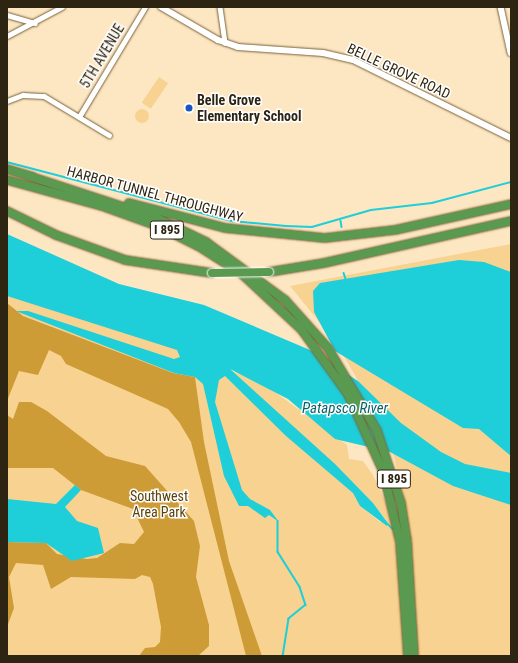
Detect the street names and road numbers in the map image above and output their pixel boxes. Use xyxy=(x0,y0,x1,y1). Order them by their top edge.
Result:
street label: 5TH AVENUE xyxy=(76,21,128,91)
street label: BELLE GROVE ROAD xyxy=(345,40,453,102)
street label: HARBOR TUNNEL THROUGHWAY xyxy=(65,162,245,226)
road number: I 895 xyxy=(149,219,185,241)
road number: I 895 xyxy=(376,468,412,490)

